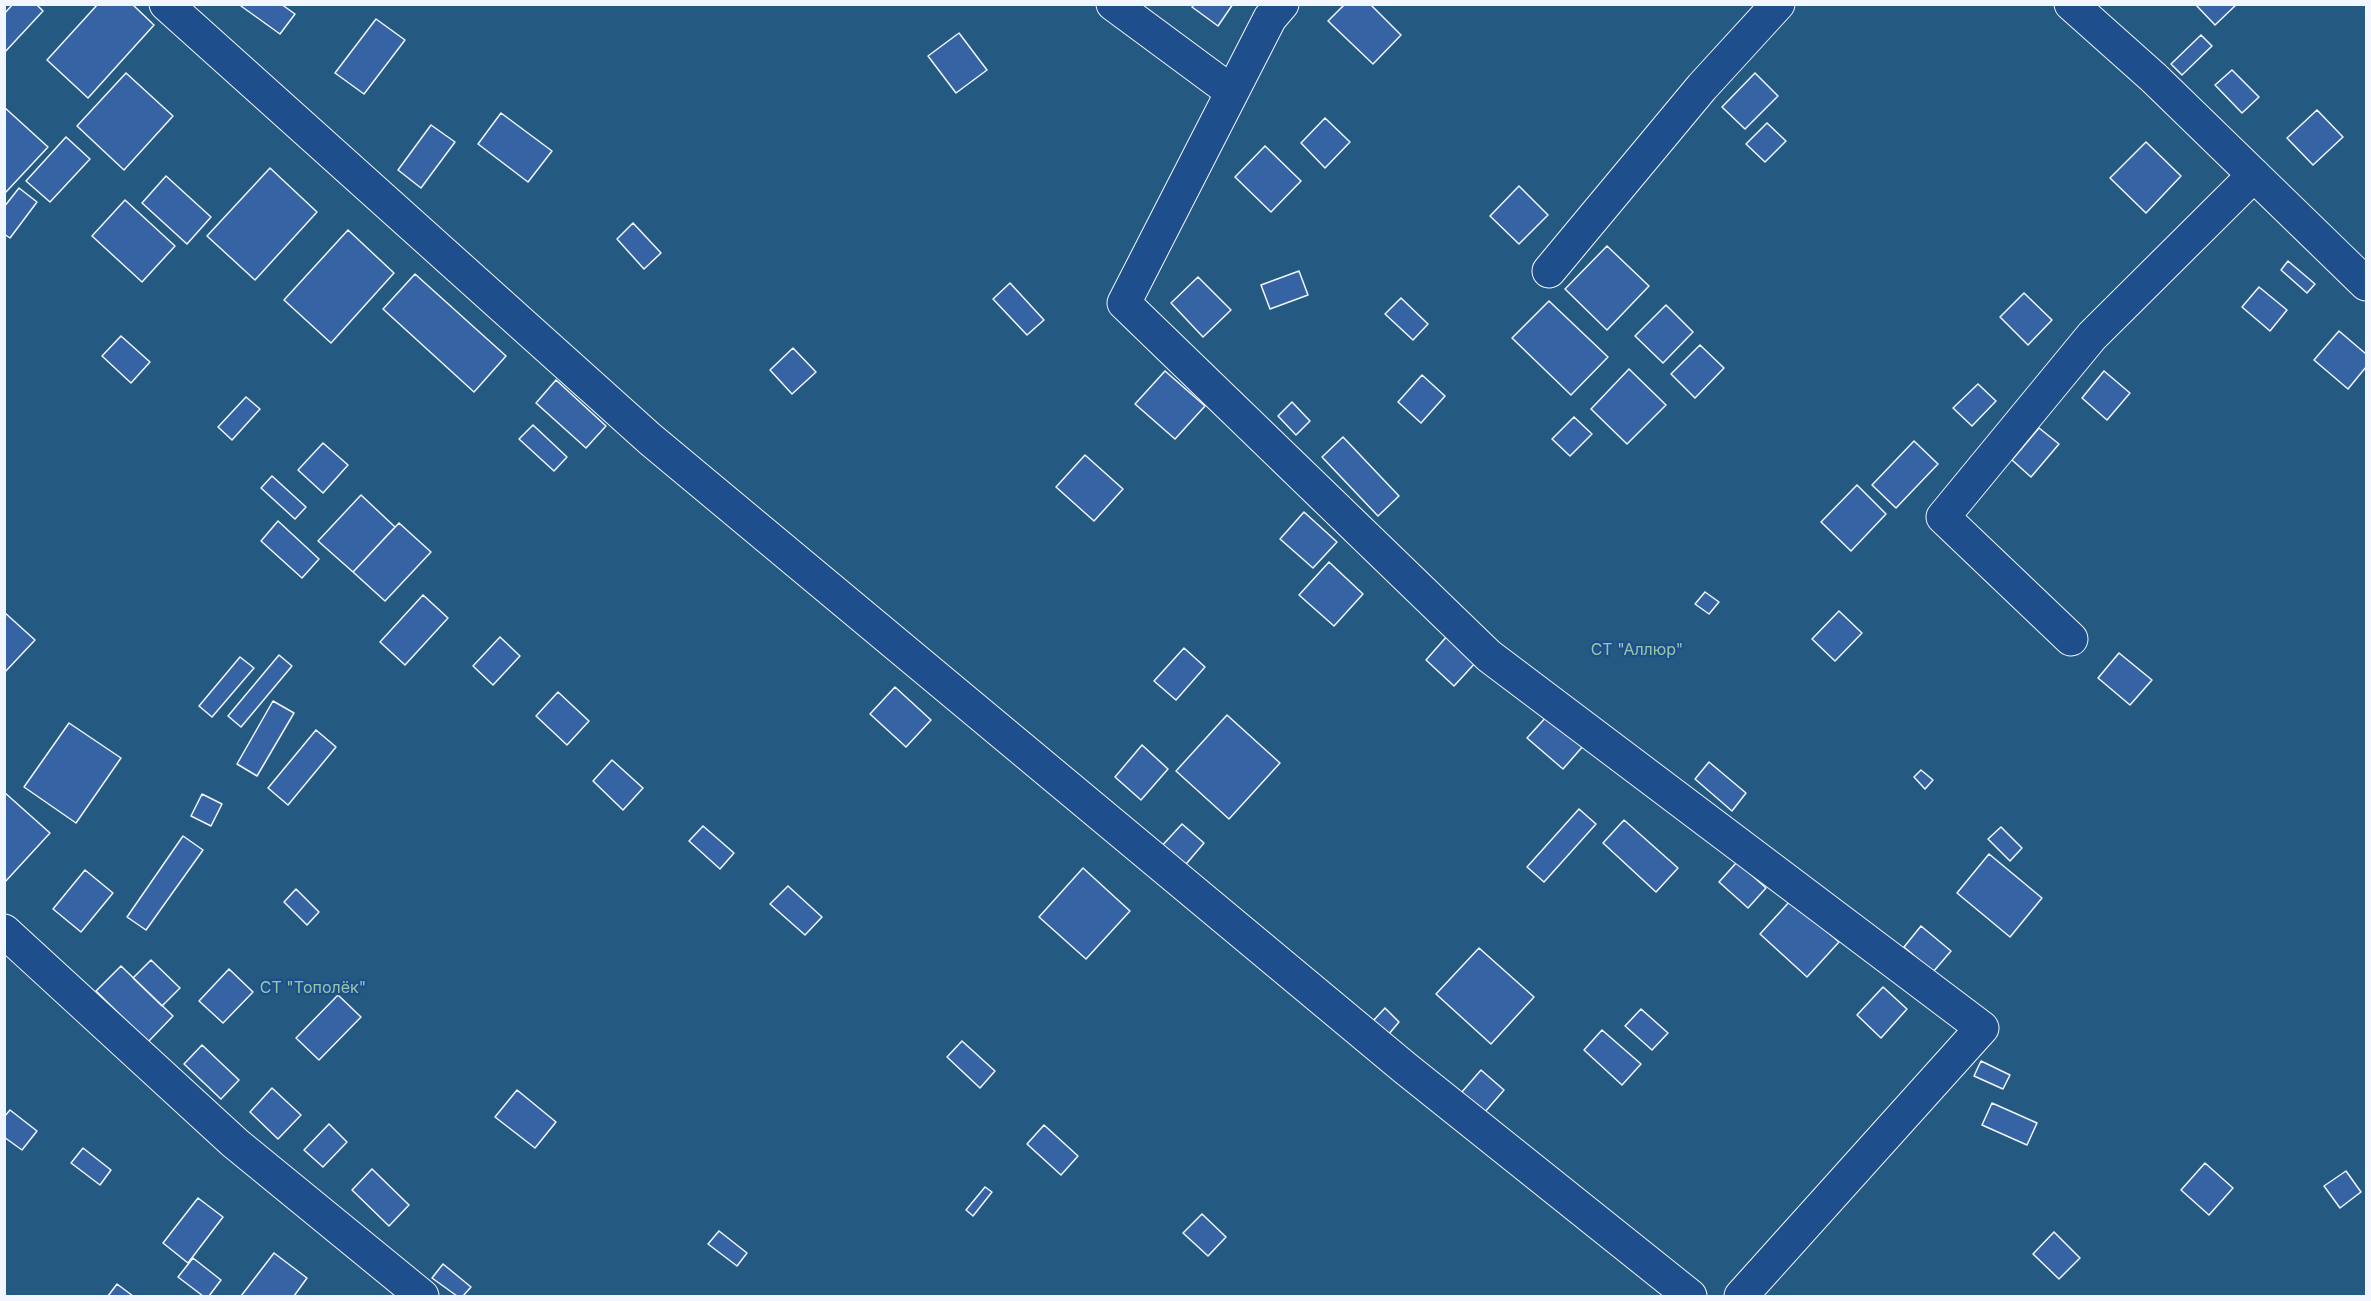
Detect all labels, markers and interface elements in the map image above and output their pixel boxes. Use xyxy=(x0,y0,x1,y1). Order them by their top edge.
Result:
park label: СТ "Аллюр" xyxy=(1591,640,1683,660)
park label: СТ "Тополёк" xyxy=(260,978,366,998)

